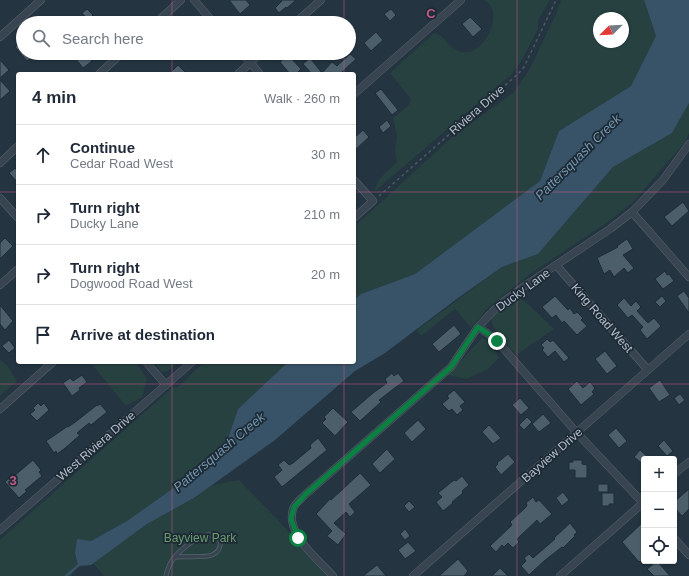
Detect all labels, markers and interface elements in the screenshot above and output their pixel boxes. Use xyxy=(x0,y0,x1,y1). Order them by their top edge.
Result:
text: C xyxy=(426,6,436,21)
north arrow xyxy=(593,12,629,48)
search box xyxy=(16,16,356,60)
icon: search xyxy=(30,27,52,49)
text: Search here xyxy=(62,30,144,47)
street label: Riviera Drive xyxy=(446,82,508,138)
text: 4 min xyxy=(32,88,76,107)
text: Walk · 260 m xyxy=(264,91,340,106)
water label: Pattersquash Creek xyxy=(532,110,625,203)
text: Continue xyxy=(70,139,135,156)
icon: ahead xyxy=(32,144,54,166)
text: 30 m xyxy=(311,147,340,162)
text: Cedar Road West xyxy=(70,156,173,171)
text: Turn right xyxy=(70,199,140,216)
icon: right xyxy=(32,204,54,226)
text: 210 m xyxy=(304,207,340,222)
text: Ducky Lane xyxy=(70,216,139,231)
text: Turn right xyxy=(70,259,140,276)
icon: right xyxy=(32,264,54,286)
street label: Ducky Lane xyxy=(493,266,553,314)
text: 20 m xyxy=(311,267,340,282)
text: Dogwood Road West xyxy=(70,276,193,291)
street label: King Road West xyxy=(568,281,636,356)
icon: arrive xyxy=(32,324,54,346)
text: Arrive at destination xyxy=(70,326,215,343)
route end xyxy=(488,332,506,350)
street label: West Riviera Drive xyxy=(54,408,138,484)
water label: Pattersquash Creek xyxy=(170,408,269,495)
street label: Bayview Drive xyxy=(519,425,586,485)
map controls xyxy=(641,456,677,564)
button: + xyxy=(641,456,677,492)
text: 3 xyxy=(9,473,17,488)
button: − xyxy=(641,492,677,528)
button: locate xyxy=(641,528,677,564)
route start xyxy=(289,529,307,547)
park label: Bayview Park xyxy=(164,531,237,545)

